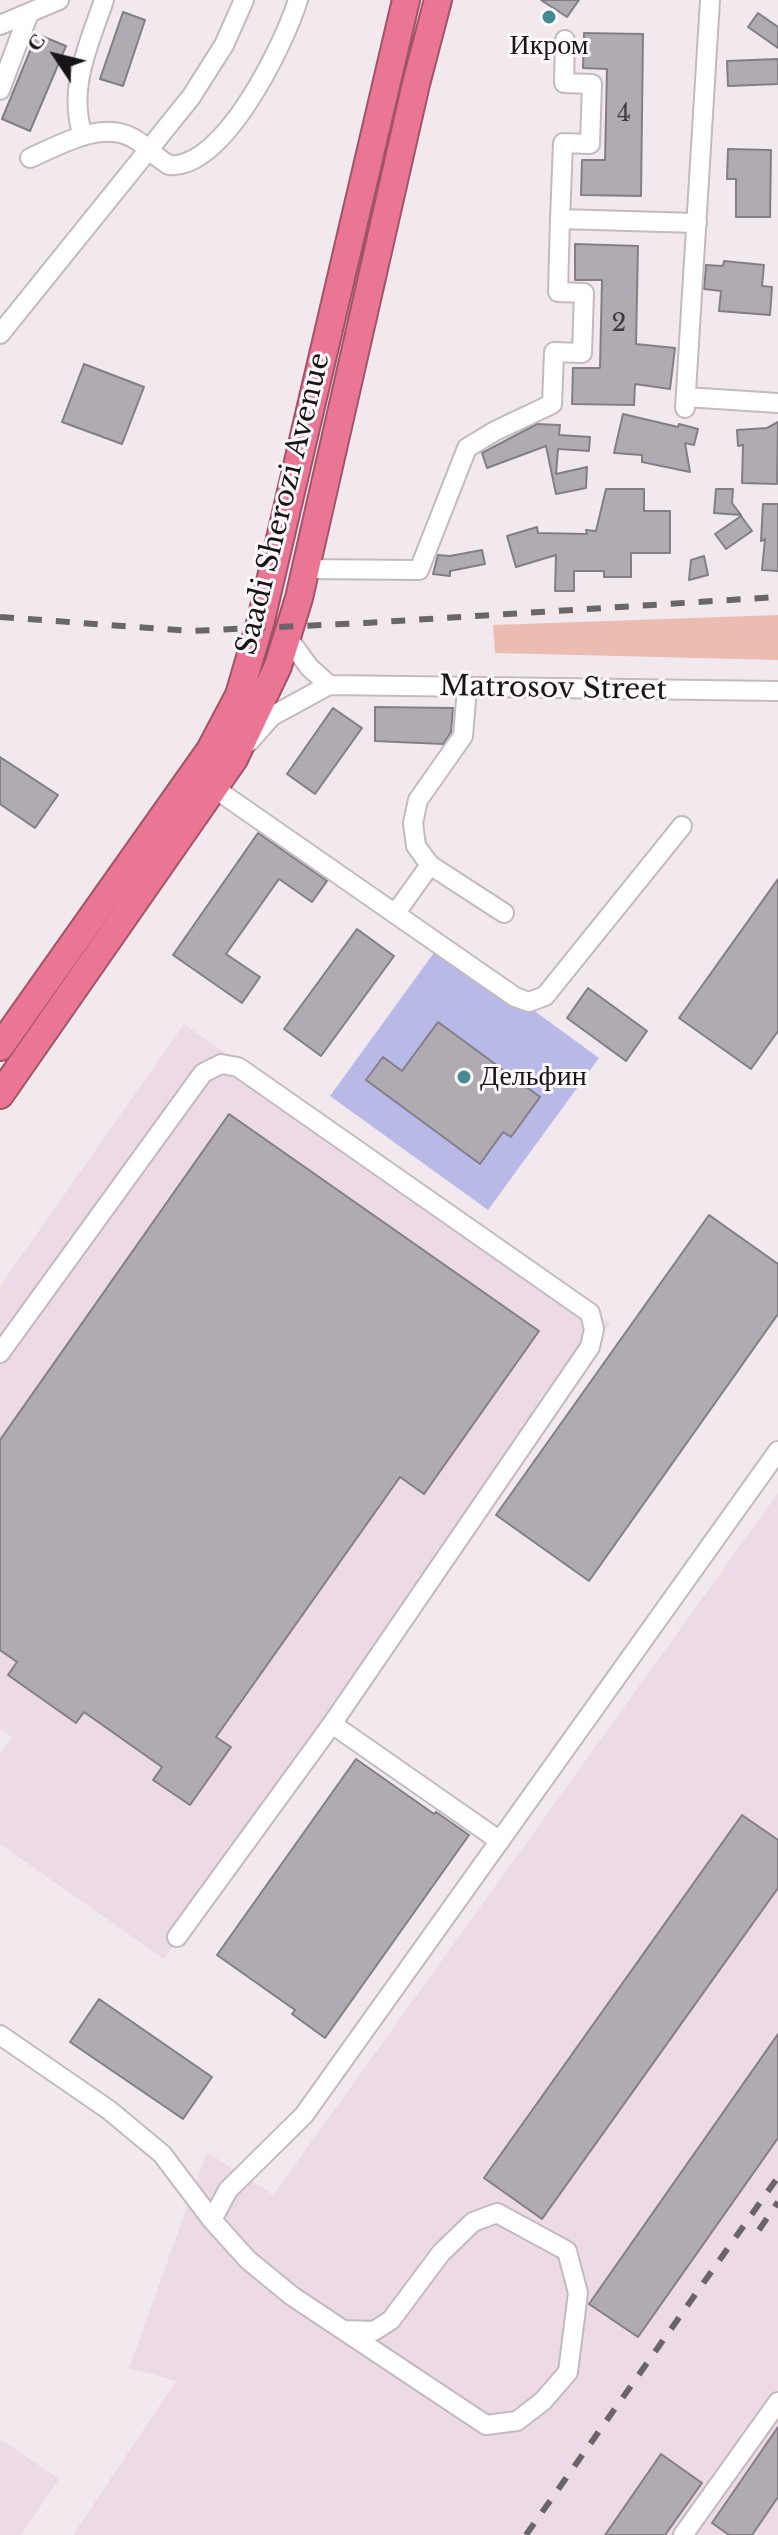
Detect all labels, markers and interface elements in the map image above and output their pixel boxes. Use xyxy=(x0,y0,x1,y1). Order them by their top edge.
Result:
marker: Икром xyxy=(540,8,558,26)
north arrow xyxy=(16,16,96,96)
text: С xyxy=(20,28,52,56)
place label: Икром xyxy=(509,29,589,63)
house number: 4 xyxy=(617,100,631,128)
house number: 2 xyxy=(612,310,626,338)
street label: Saadi Sherozi Avenue xyxy=(230,350,338,658)
street label: Matrosov Street xyxy=(439,670,667,708)
place label: Дельфин xyxy=(480,1060,587,1094)
marker: Дельфин xyxy=(455,1068,473,1086)

